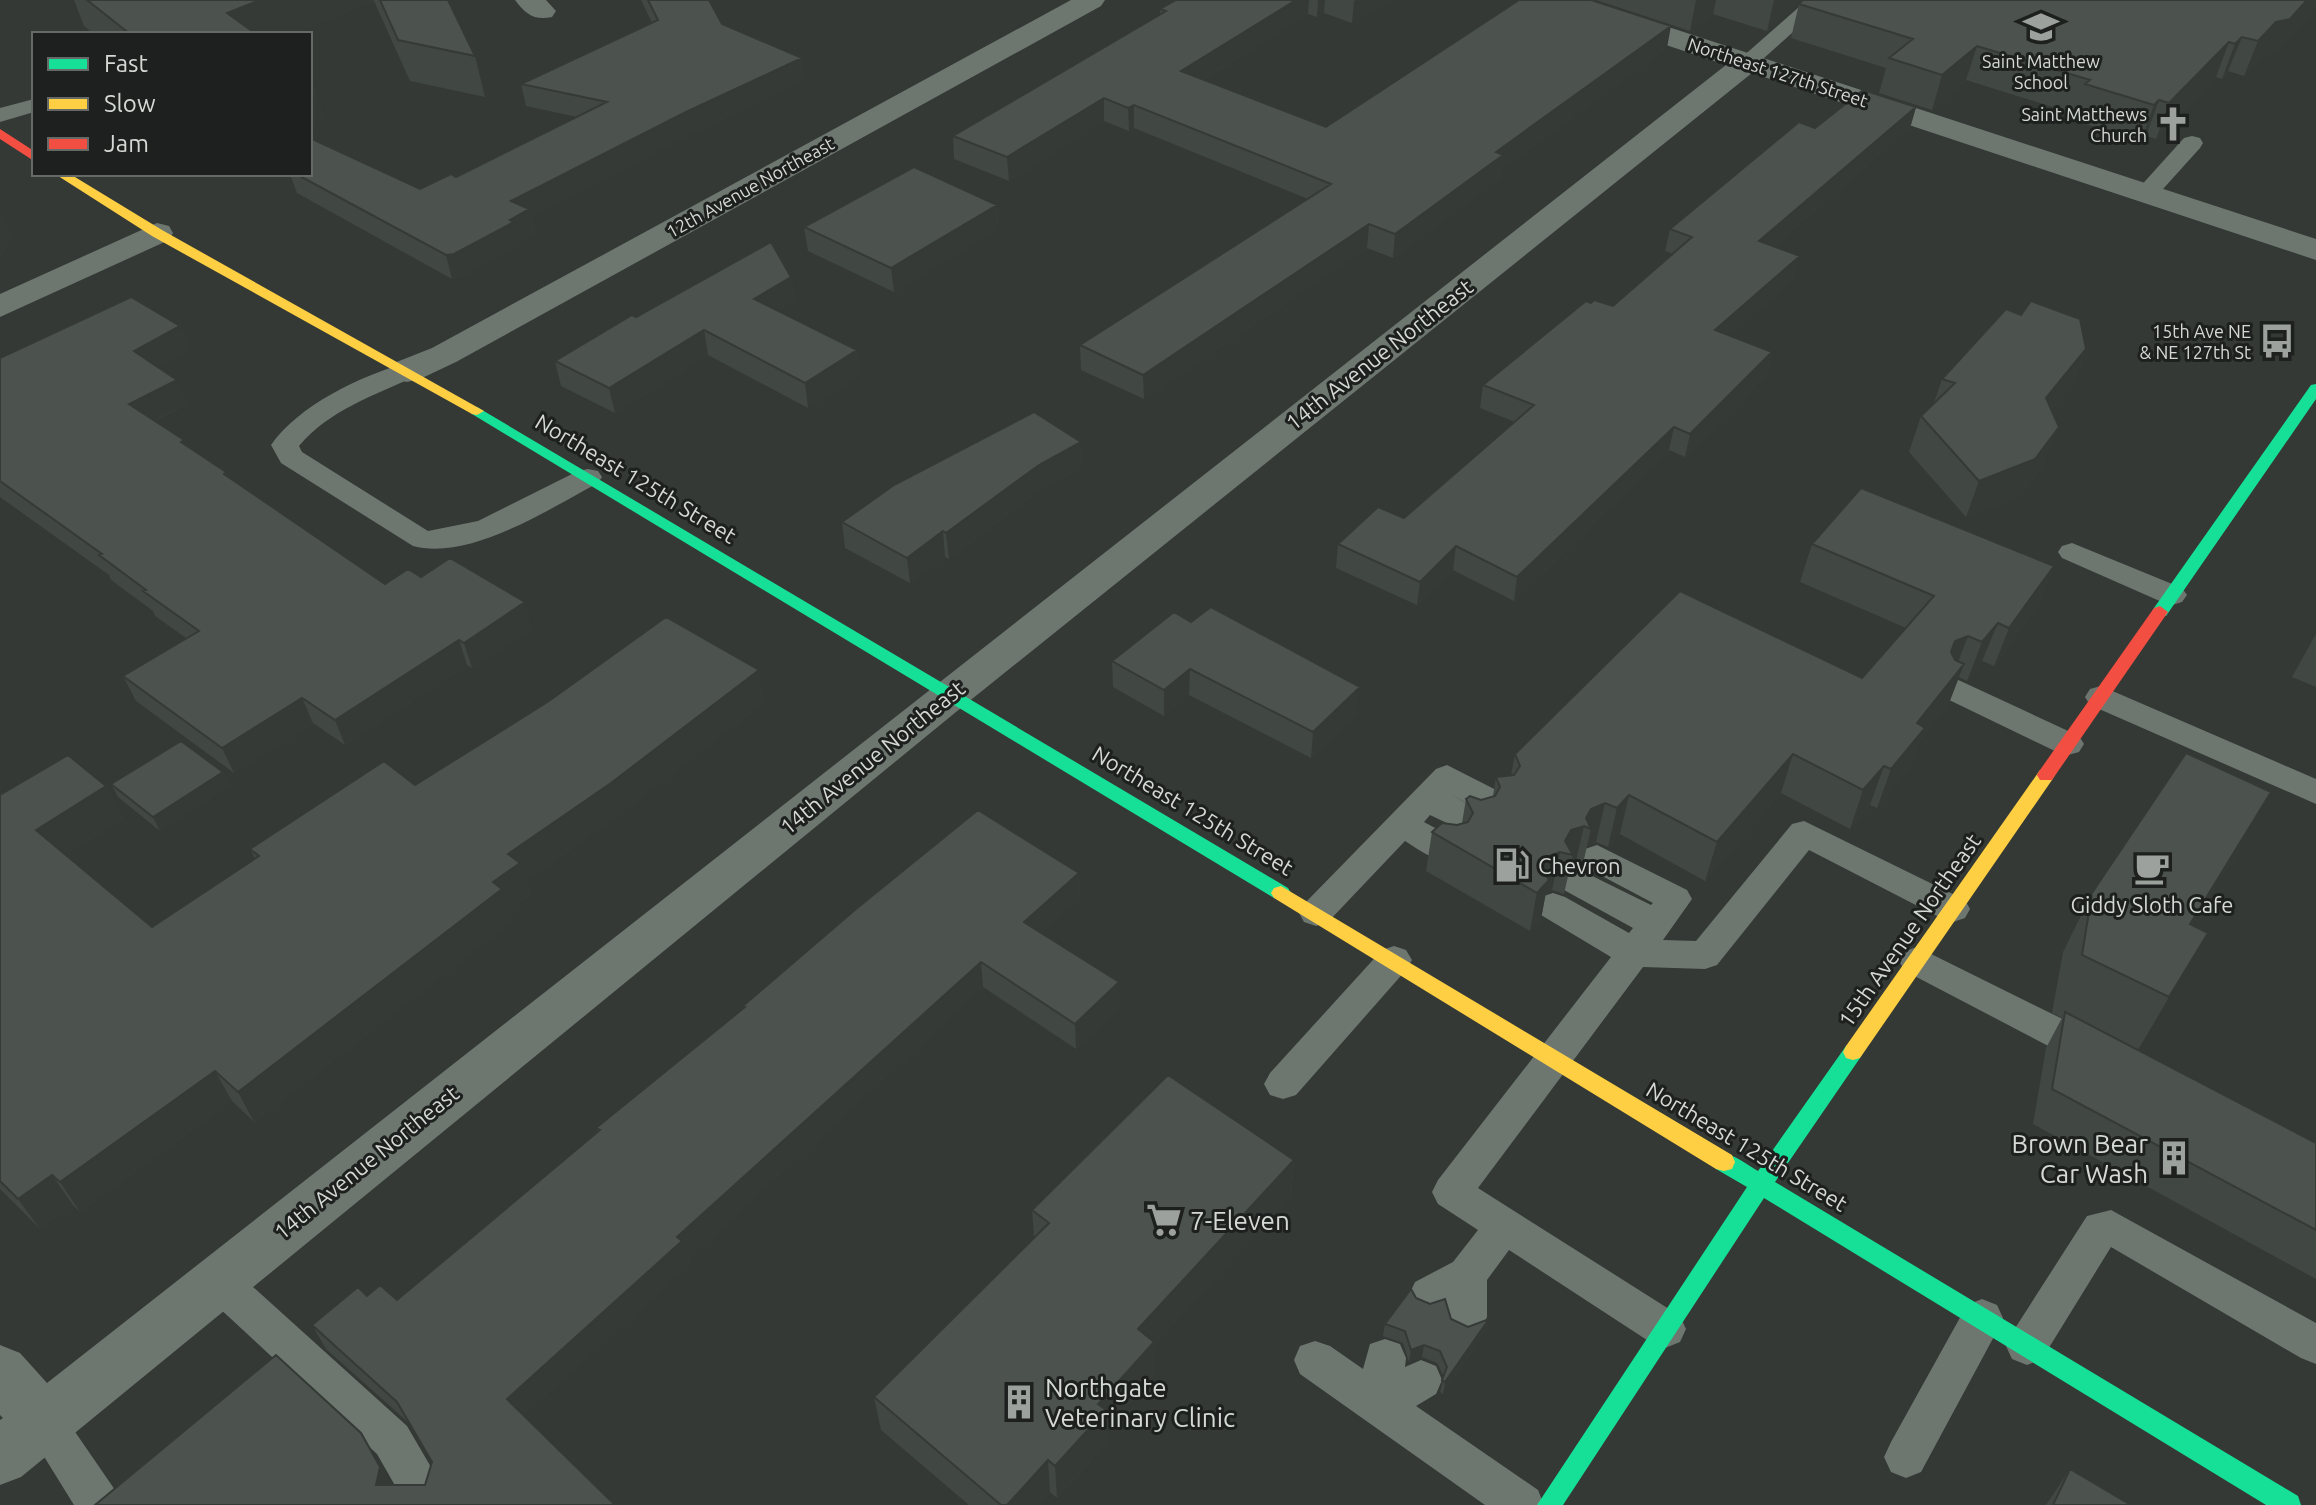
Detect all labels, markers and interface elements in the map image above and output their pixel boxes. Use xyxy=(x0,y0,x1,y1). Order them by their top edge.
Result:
school or university icon: Saint Matthew School xyxy=(2022,8,2060,46)
legend xyxy=(32,32,312,176)
street label: Northeast 127th Street xyxy=(1686,33,1870,111)
text: Fast xyxy=(104,50,148,77)
place label: Saint Matthew School xyxy=(1982,51,2100,92)
text: Slow xyxy=(104,90,156,117)
place label: Saint Matthews Church xyxy=(2021,104,2147,145)
church icon: Saint Matthews Church xyxy=(2154,105,2192,143)
text: Jam xyxy=(104,130,149,157)
street label: 12th Avenue Northeast xyxy=(663,133,837,241)
street label: 14th Avenue Northeast xyxy=(1281,273,1478,435)
place label: 15th Ave NE & NE 127th St xyxy=(2140,321,2251,362)
bus stop icon: 15th Ave NE & NE 127th St xyxy=(2258,322,2296,360)
street label: Northeast 125th Street xyxy=(531,408,741,548)
street label: 14th Avenue Northeast xyxy=(775,675,970,839)
street label: Northeast 125th Street xyxy=(1088,740,1298,880)
street label: 15th Avenue Northeast xyxy=(1833,828,1985,1031)
fuel station icon: Chevron xyxy=(1493,846,1531,884)
cafe icon: Giddy Sloth Cafe xyxy=(2133,849,2171,887)
place label: Chevron xyxy=(1538,853,1621,878)
place label: Giddy Sloth Cafe xyxy=(2070,892,2234,917)
street label: Northeast 125th Street xyxy=(1642,1076,1852,1216)
street label: 14th Avenue Northeast xyxy=(269,1080,464,1244)
place label: Brown Bear Car Wash xyxy=(2011,1129,2148,1188)
building icon: Brown Bear Car Wash xyxy=(2155,1139,2193,1177)
supermarket icon: 7-Eleven xyxy=(1145,1201,1183,1239)
place label: 7-Eleven xyxy=(1190,1206,1290,1235)
place label: Northgate Veterinary Clinic xyxy=(1045,1373,1235,1432)
building icon: Northgate Veterinary Clinic xyxy=(1000,1383,1038,1421)

